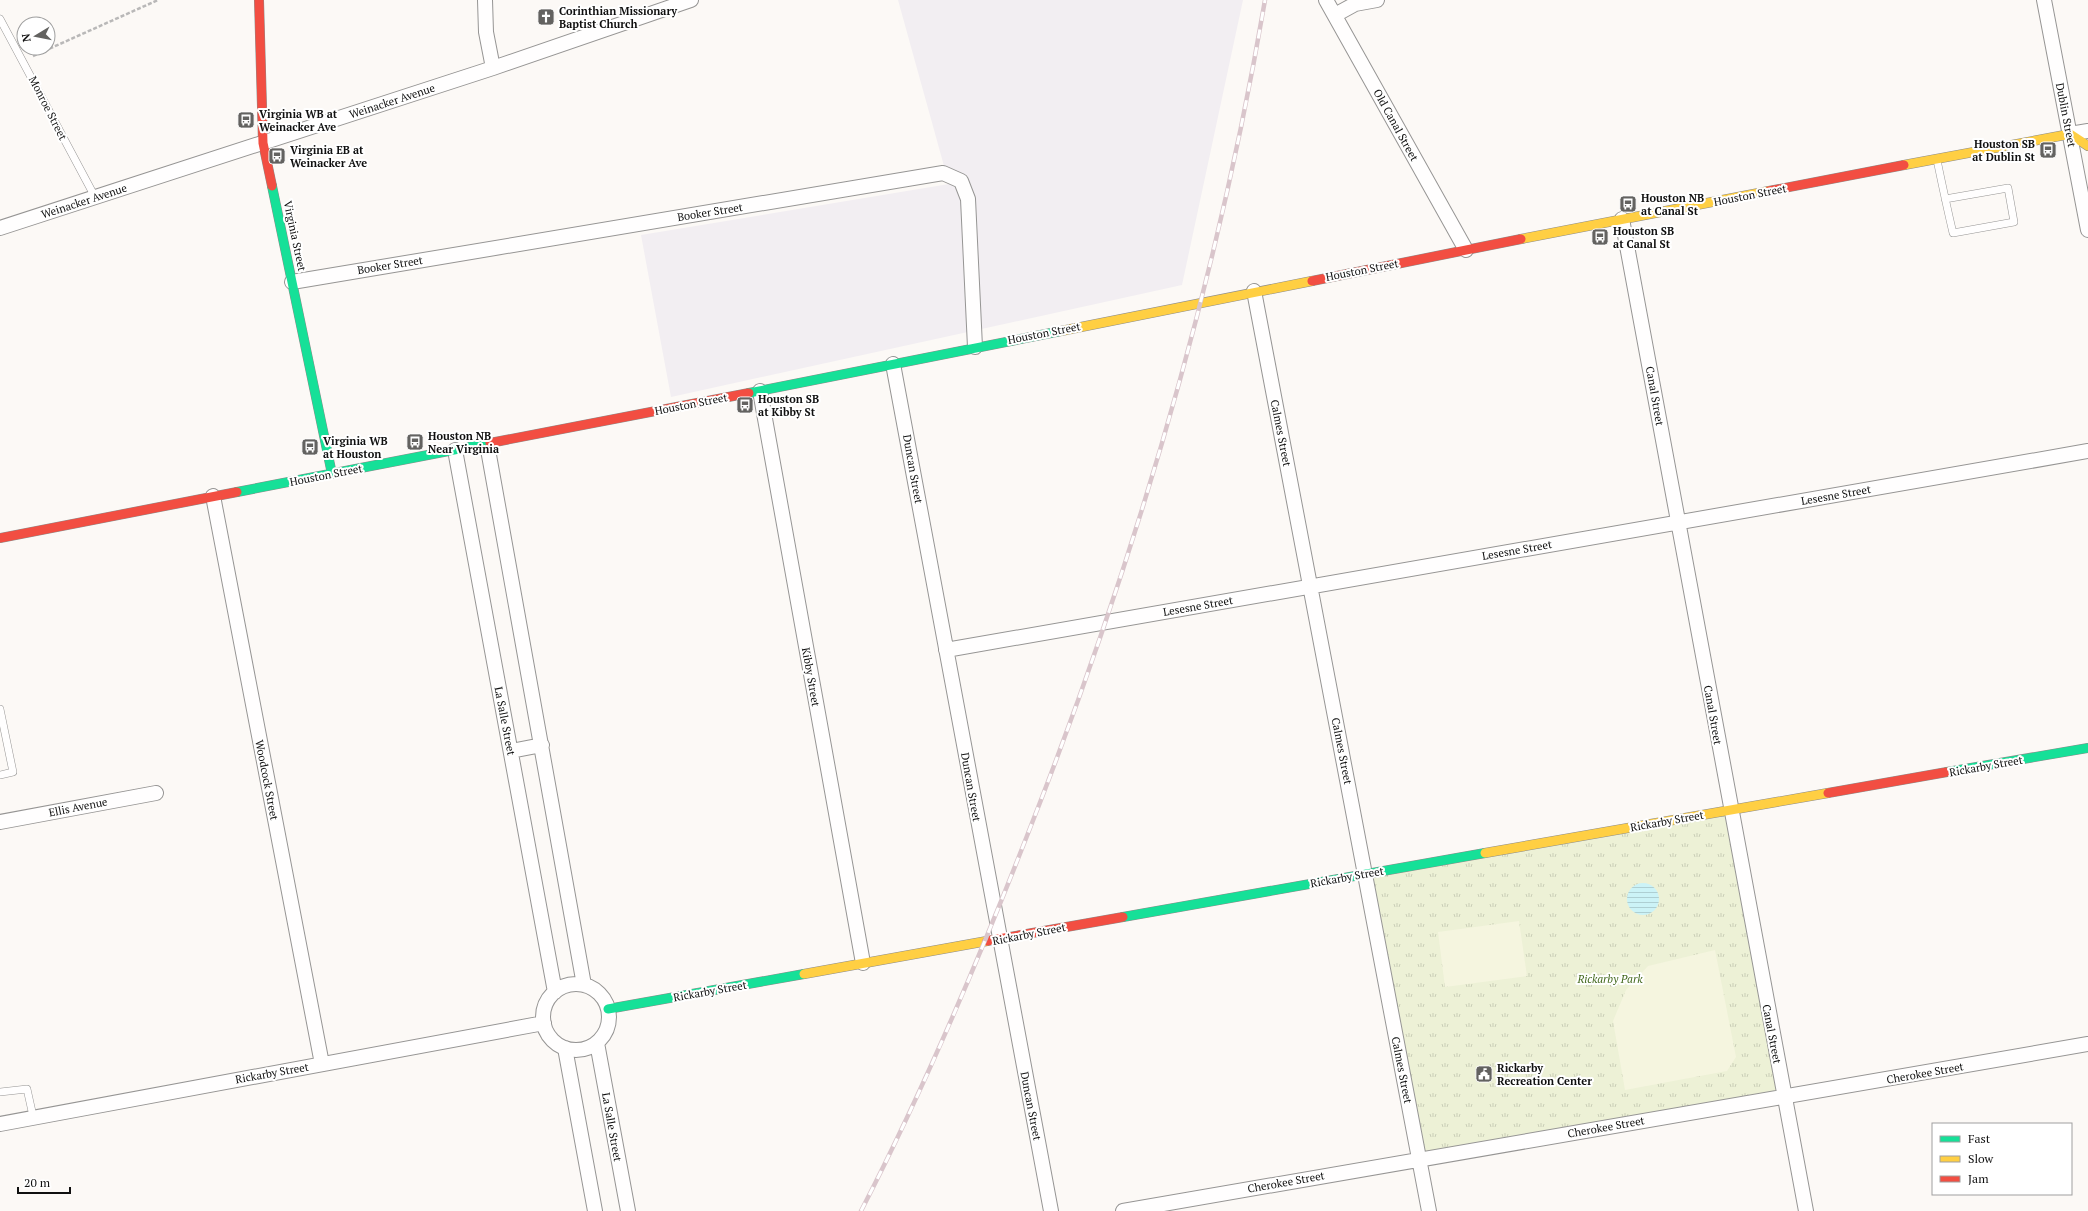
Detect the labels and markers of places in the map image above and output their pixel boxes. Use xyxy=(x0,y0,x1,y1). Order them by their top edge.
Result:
place label: Corinthian Missionary Baptist Church xyxy=(559,4,677,31)
church icon: Corinthian Missionary Baptist Church xyxy=(536,7,556,27)
place label: Virginia WB at Weinacker Ave xyxy=(259,107,338,134)
bus stop icon: Virginia WB at Weinacker Ave xyxy=(236,110,256,130)
place label: Houston SB at Dublin St xyxy=(1972,137,2036,164)
bus stop icon: Houston SB at Dublin St xyxy=(2038,140,2058,160)
place label: Virginia EB at Weinacker Ave xyxy=(290,143,367,170)
bus stop icon: Virginia EB at Weinacker Ave xyxy=(267,146,287,166)
place label: Houston NB at Canal St xyxy=(1641,191,1704,218)
bus stop icon: Houston NB at Canal St xyxy=(1618,194,1638,214)
place label: Houston SB at Canal St xyxy=(1613,224,1674,251)
bus stop icon: Houston SB at Canal St xyxy=(1590,227,1610,247)
place label: Houston SB at Kibby St xyxy=(758,392,819,419)
bus stop icon: Houston SB at Kibby St xyxy=(735,395,755,415)
place label: Houston NB Near Virginia xyxy=(428,429,499,456)
bus stop icon: Houston NB Near Virginia xyxy=(405,432,425,452)
place label: Virginia WB at Houston xyxy=(323,434,388,461)
bus stop icon: Virginia WB at Houston xyxy=(300,437,320,457)
place label: Rickarby Recreation Center xyxy=(1497,1061,1592,1088)
public building icon: Rickarby Recreation Center xyxy=(1474,1064,1494,1084)

